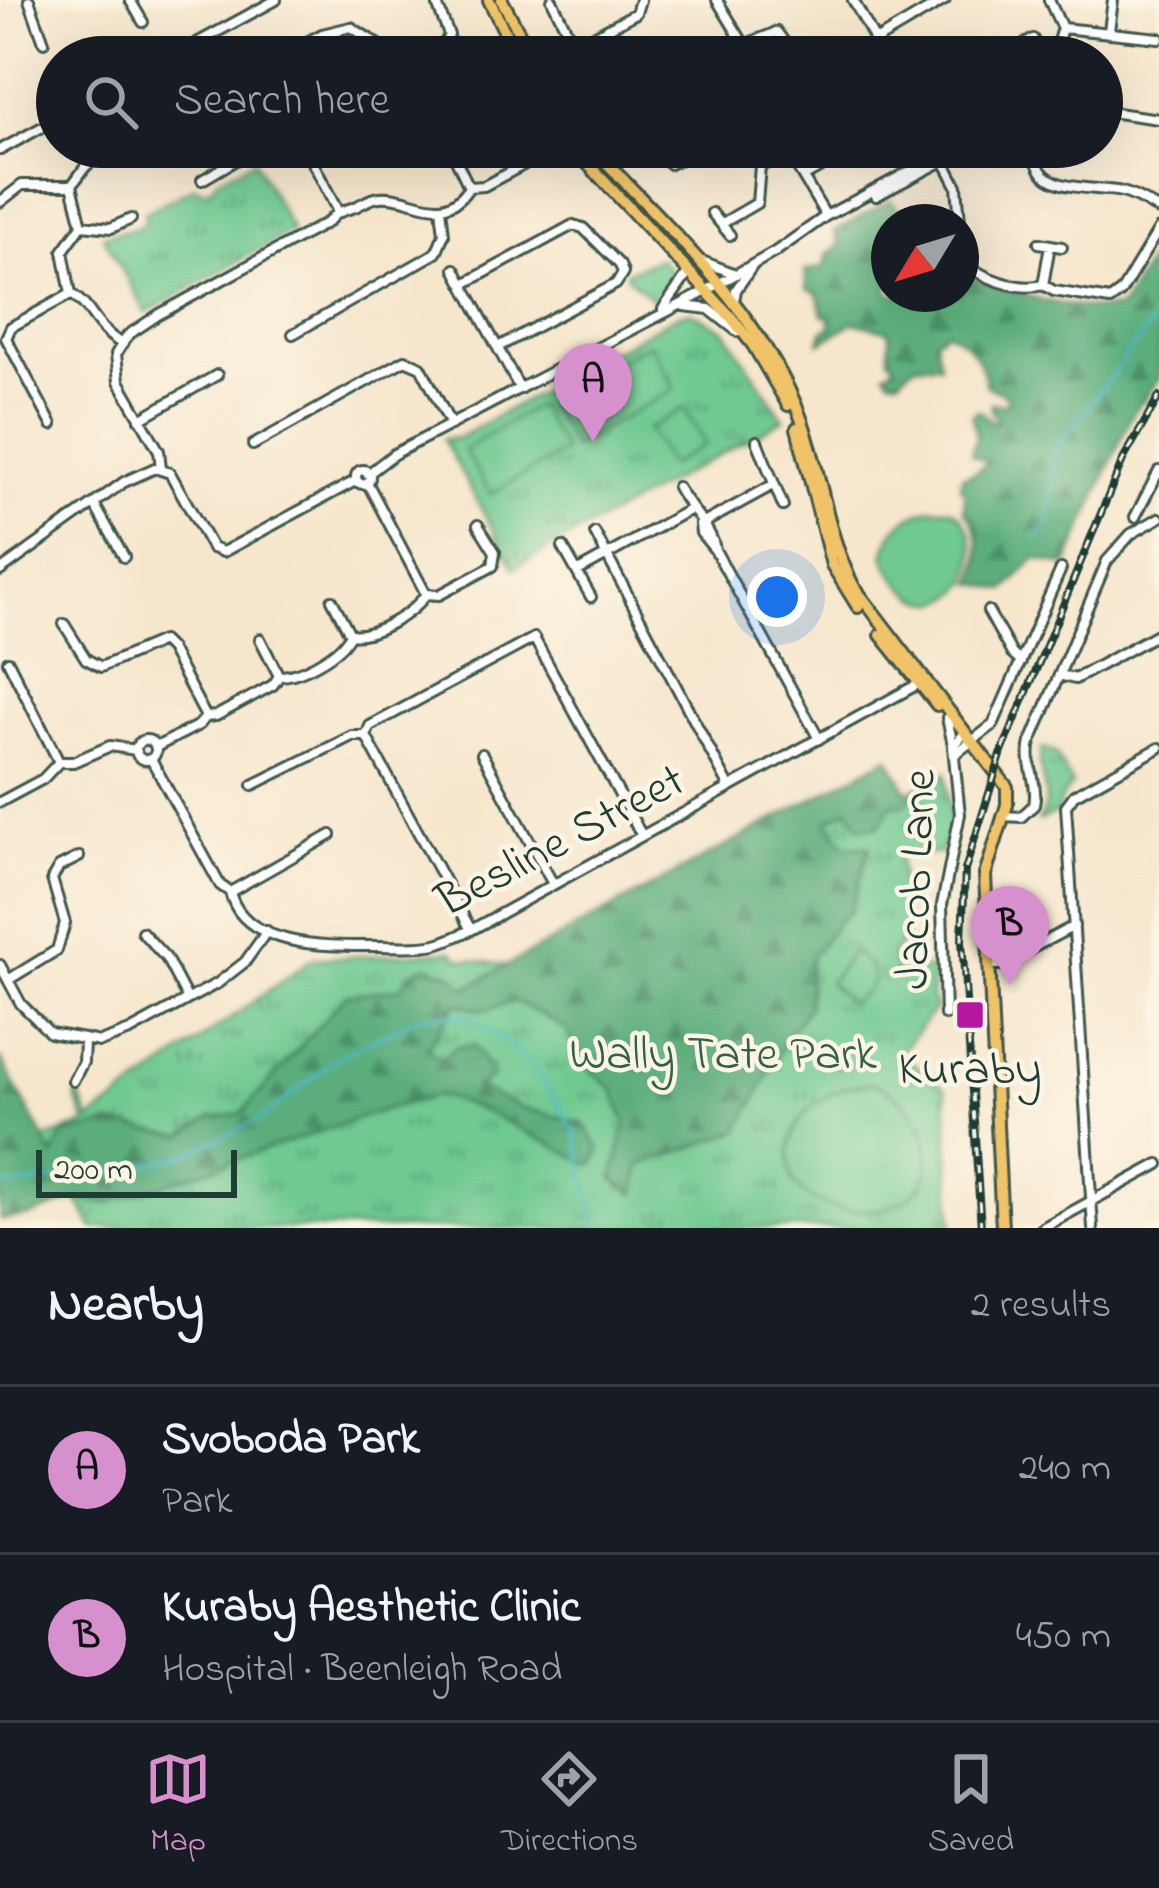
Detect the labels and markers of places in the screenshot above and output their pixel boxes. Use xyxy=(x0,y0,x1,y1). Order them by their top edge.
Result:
pin: A xyxy=(554,343,632,442)
pin: B xyxy=(971,886,1049,985)
marker: Kuraby xyxy=(954,999,986,1031)
place label: Kuraby xyxy=(898,1036,1042,1106)

